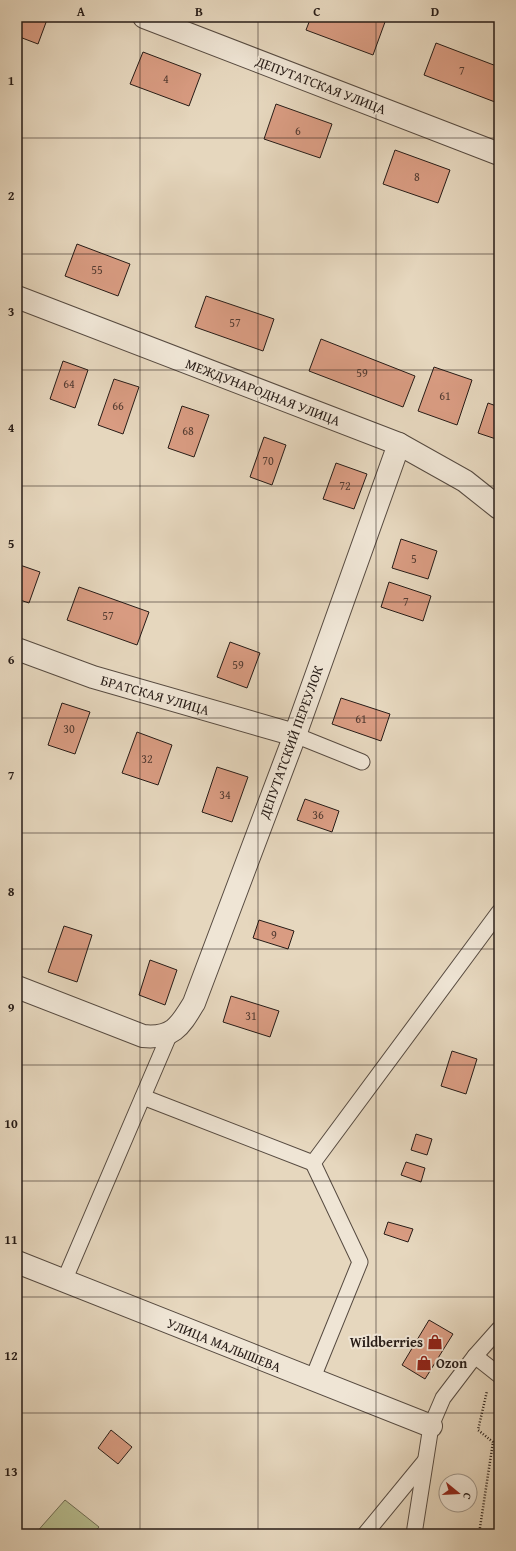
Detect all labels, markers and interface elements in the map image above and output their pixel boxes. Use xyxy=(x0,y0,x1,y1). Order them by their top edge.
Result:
text: A xyxy=(77,2,86,21)
text: B xyxy=(195,2,203,21)
text: C xyxy=(313,2,321,21)
text: D xyxy=(431,2,439,21)
street label: ДЕПУТАТСКАЯ УЛИЦА xyxy=(252,51,390,119)
house number: 7 xyxy=(459,62,465,79)
house number: 4 xyxy=(163,70,169,87)
text: 1 xyxy=(8,71,14,90)
house number: 6 xyxy=(295,122,301,139)
house number: 8 xyxy=(414,168,420,185)
text: 2 xyxy=(8,186,15,205)
house number: 55 xyxy=(91,261,103,278)
text: 3 xyxy=(8,302,14,321)
house number: 57 xyxy=(229,314,241,331)
street label: МЕЖДУНАРОДНАЯ УЛИЦА xyxy=(183,353,344,431)
house number: 59 xyxy=(356,364,368,381)
house number: 64 xyxy=(63,375,75,392)
house number: 61 xyxy=(439,387,451,404)
house number: 66 xyxy=(112,397,124,414)
text: 4 xyxy=(8,418,15,437)
house number: 68 xyxy=(182,422,194,439)
house number: 70 xyxy=(262,452,274,469)
house number: 72 xyxy=(339,477,351,494)
text: 5 xyxy=(8,534,15,553)
house number: 5 xyxy=(411,550,417,567)
house number: 7 xyxy=(403,593,409,610)
house number: 57 xyxy=(102,607,114,624)
text: 6 xyxy=(8,650,15,669)
house number: 59 xyxy=(232,656,244,673)
street label: ДЕПУТАТСКИЙ ПЕРЕУЛОК xyxy=(254,662,328,822)
street label: БРАТСКАЯ УЛИЦА xyxy=(98,670,212,720)
house number: 61 xyxy=(355,710,367,727)
house number: 30 xyxy=(63,720,75,737)
house number: 32 xyxy=(141,750,153,767)
text: 7 xyxy=(8,766,15,785)
house number: 34 xyxy=(219,786,231,803)
house number: 36 xyxy=(312,806,324,823)
text: 8 xyxy=(8,882,15,901)
house number: 9 xyxy=(271,926,277,943)
text: 9 xyxy=(8,998,15,1017)
house number: 31 xyxy=(245,1007,257,1024)
text: 10 xyxy=(4,1114,18,1133)
text: 11 xyxy=(4,1230,18,1249)
street label: УЛИЦА МАЛЫШЕВА xyxy=(164,1313,285,1377)
place label: Wildberries xyxy=(350,1332,423,1352)
shop icon: Wildberries xyxy=(426,1333,444,1351)
text: 12 xyxy=(4,1346,18,1365)
place label: Ozon xyxy=(436,1353,468,1373)
shop icon: Ozon xyxy=(415,1354,433,1372)
text: 13 xyxy=(4,1462,18,1481)
north arrow xyxy=(438,1473,478,1513)
text: С xyxy=(459,1491,476,1502)

